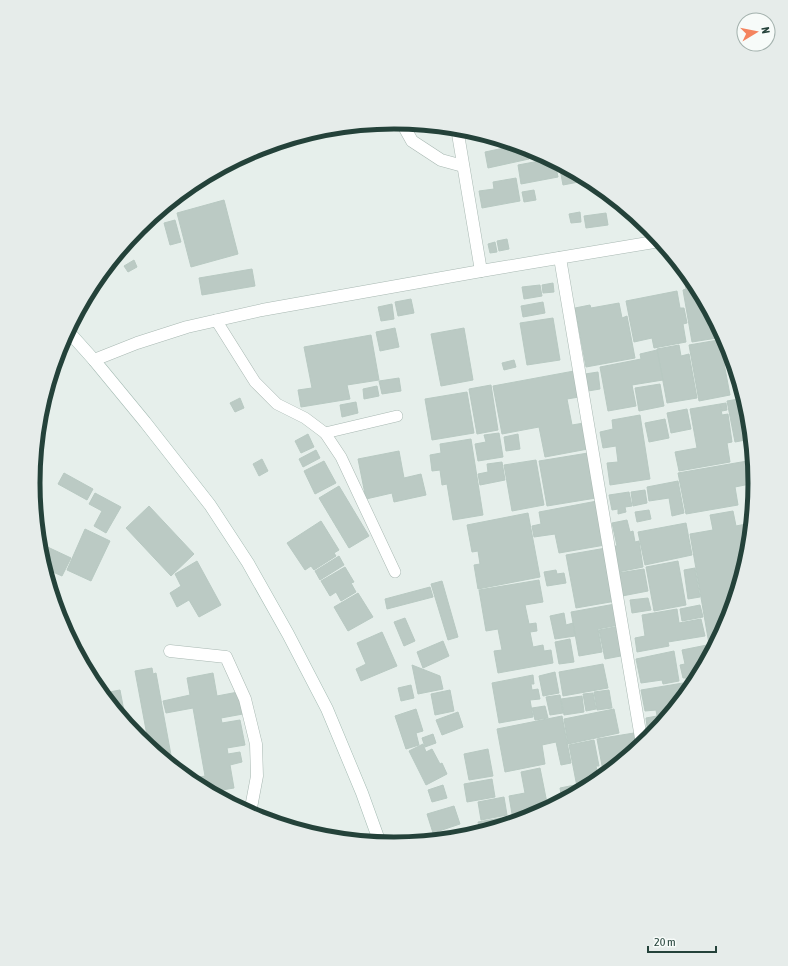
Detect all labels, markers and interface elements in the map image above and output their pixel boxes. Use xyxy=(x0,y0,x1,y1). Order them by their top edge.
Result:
north arrow xyxy=(736,12,776,52)
text: N xyxy=(759,26,772,35)
scale bar xyxy=(648,928,716,954)
text: 20 m xyxy=(654,935,676,949)

